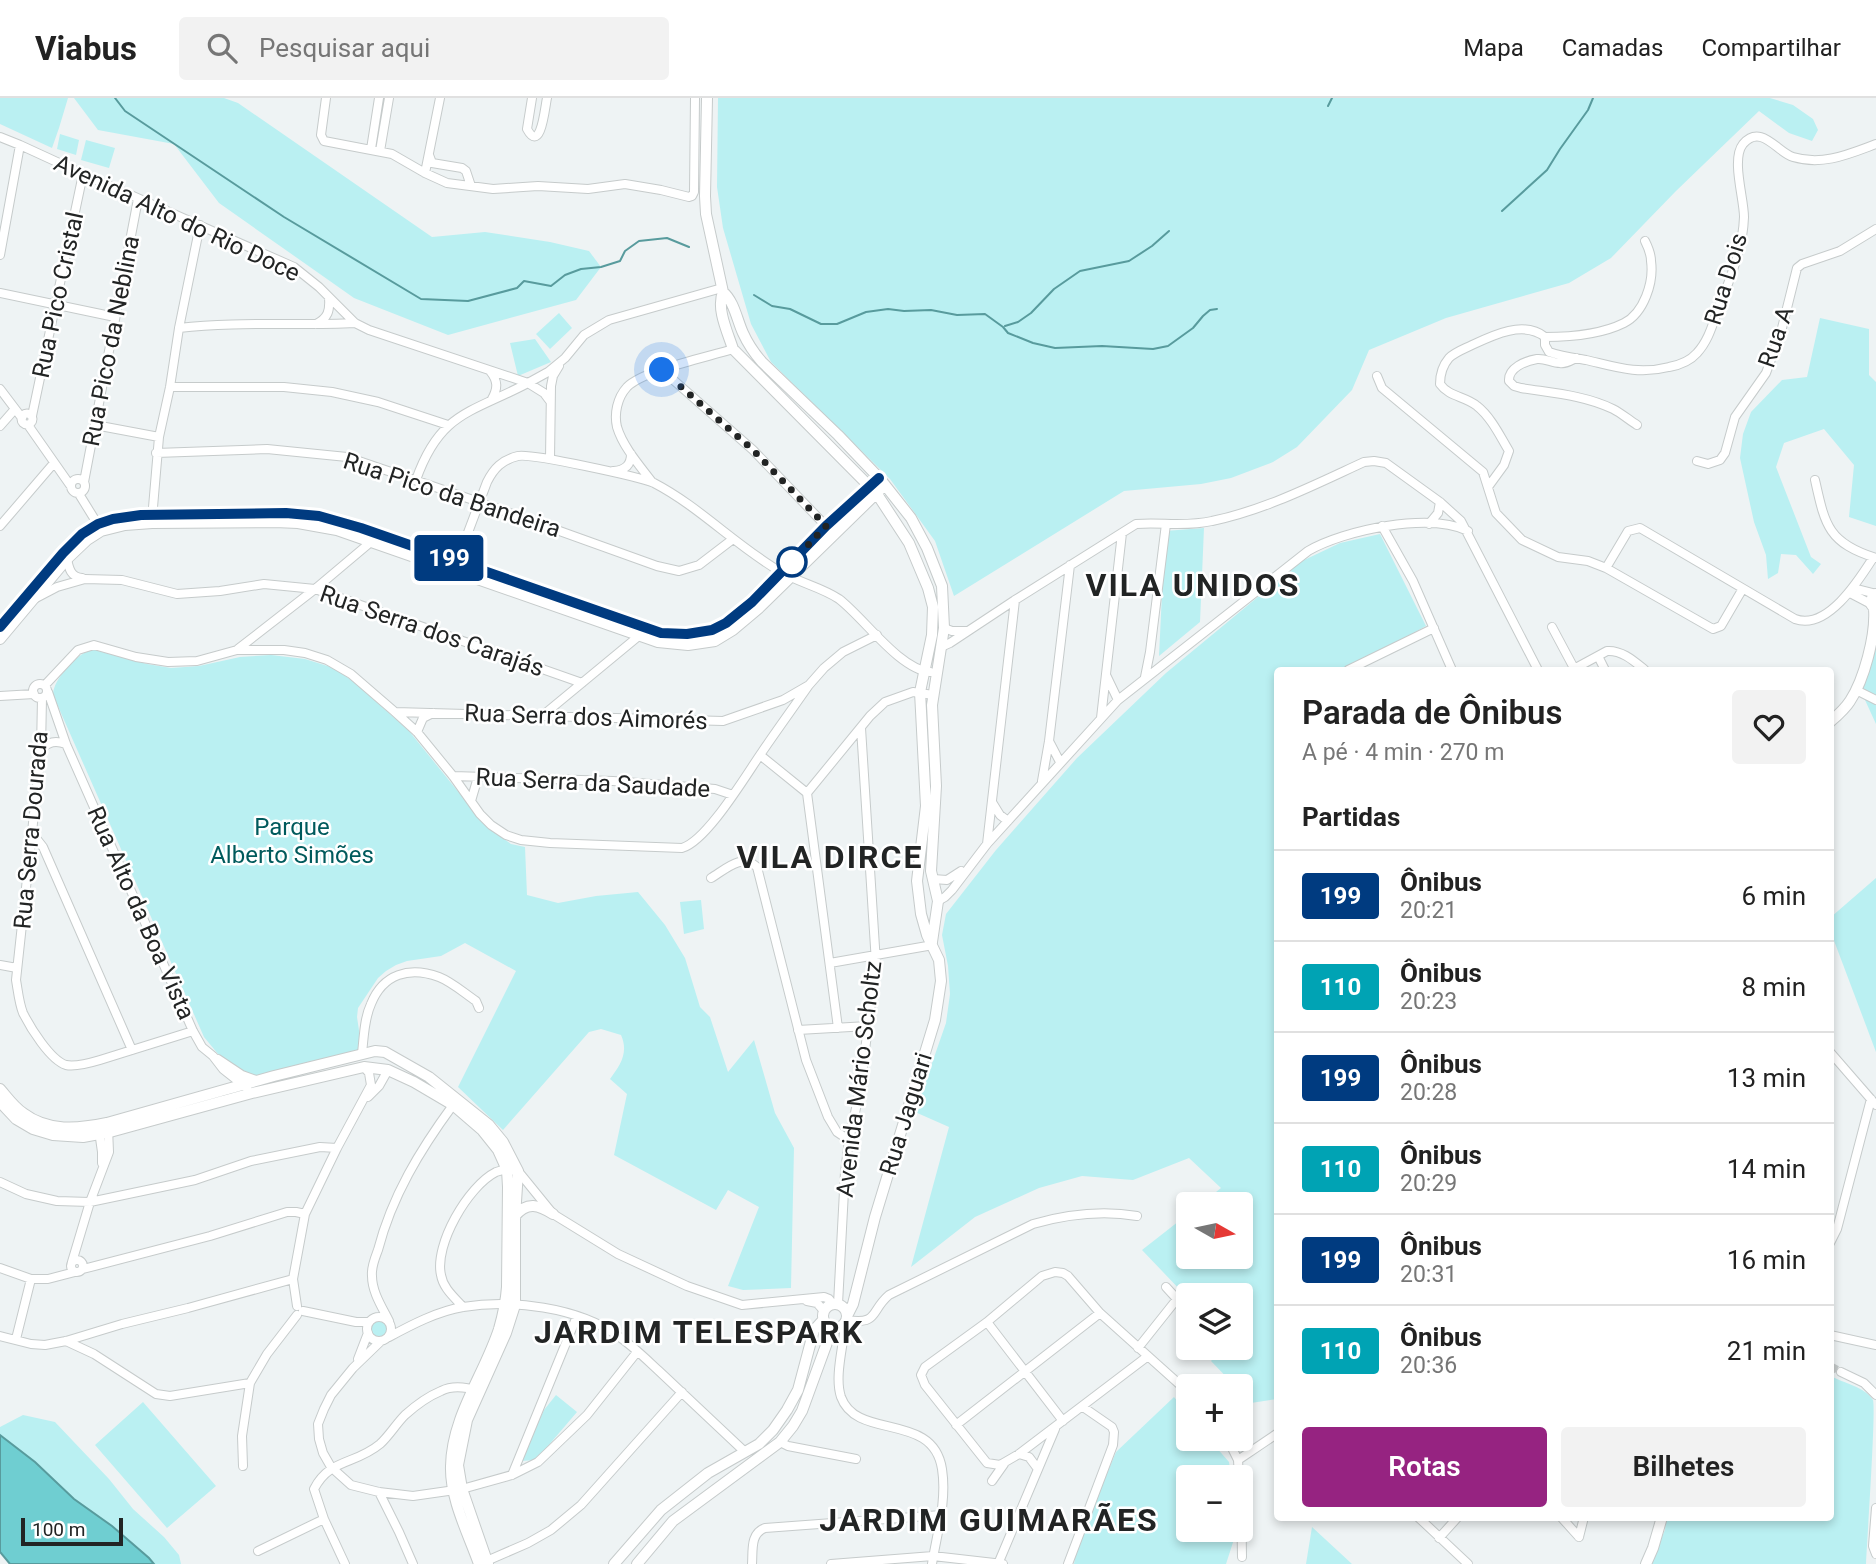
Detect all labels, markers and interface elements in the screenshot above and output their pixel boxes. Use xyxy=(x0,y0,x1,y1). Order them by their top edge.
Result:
search box xyxy=(179,17,669,80)
text: Viabus xyxy=(35,29,137,68)
icon: search xyxy=(203,29,241,67)
text: Pesquisar aqui xyxy=(259,33,430,63)
text: Mapa xyxy=(1463,34,1524,62)
text: Camadas xyxy=(1562,34,1663,62)
text: Compartilhar xyxy=(1701,34,1841,62)
street label: Avenida Alto do Rio Doce xyxy=(50,149,304,287)
street label: Rua Pico Cristal xyxy=(27,209,89,381)
street label: Rua Dois xyxy=(1699,230,1753,328)
street label: Rua Pico da Neblina xyxy=(77,233,145,449)
street label: Rua A xyxy=(1753,302,1800,371)
your location xyxy=(644,352,679,387)
street label: Rua Pico da Bandeira xyxy=(340,447,564,543)
line badge: 199 xyxy=(409,535,489,581)
text: 199 xyxy=(428,544,470,572)
unlabelled marker xyxy=(777,547,807,577)
district label: VILA UNIDOS xyxy=(1086,566,1300,604)
street label: Rua Serra dos Carajás xyxy=(316,580,548,682)
button: heart xyxy=(1732,690,1806,764)
text: Parada de Ônibus xyxy=(1302,693,1563,732)
street label: Rua Serra dos Aimorés xyxy=(464,699,708,735)
street label: Rua Serra Dourada xyxy=(8,730,54,930)
text: A pé · 4 min · 270 m xyxy=(1302,739,1504,766)
street label: Rua Serra da Saudade xyxy=(475,763,711,803)
street label: Rua Alto da Boa Vista xyxy=(81,802,201,1024)
text: Partidas xyxy=(1302,802,1400,832)
park label: Parque Alberto Simões xyxy=(210,813,374,869)
district label: VILA DIRCE xyxy=(737,838,923,876)
text: Ônibus xyxy=(1400,867,1482,897)
text: 6 min xyxy=(1741,881,1806,911)
text: 199 xyxy=(1320,882,1361,910)
text: 20:21 xyxy=(1400,897,1457,924)
text: Ônibus xyxy=(1400,958,1482,988)
street label: Avenida Mário Scholtz xyxy=(831,959,887,1199)
text: 8 min xyxy=(1741,972,1806,1002)
text: 110 xyxy=(1320,973,1361,1001)
text: 20:23 xyxy=(1400,988,1457,1015)
street label: Rua Jaguari xyxy=(874,1049,938,1179)
text: Ônibus xyxy=(1400,1049,1482,1079)
text: 13 min xyxy=(1727,1063,1806,1093)
text: 199 xyxy=(1320,1064,1361,1092)
text: 20:28 xyxy=(1400,1079,1457,1106)
text: Ônibus xyxy=(1400,1140,1482,1170)
text: 14 min xyxy=(1727,1154,1806,1184)
text: 110 xyxy=(1320,1155,1361,1183)
text: 20:29 xyxy=(1400,1170,1457,1197)
north arrow xyxy=(1176,1192,1253,1269)
map controls xyxy=(1176,1192,1253,1542)
text: Ônibus xyxy=(1400,1231,1482,1261)
text: 16 min xyxy=(1727,1245,1806,1275)
text: 199 xyxy=(1320,1246,1361,1274)
text: 20:31 xyxy=(1400,1261,1457,1288)
button: layers xyxy=(1176,1283,1253,1360)
district label: JARDIM TELESPARK xyxy=(534,1313,864,1351)
text: Ônibus xyxy=(1400,1322,1482,1352)
text: 21 min xyxy=(1727,1336,1806,1366)
text: 110 xyxy=(1320,1337,1361,1365)
text: 20:36 xyxy=(1400,1352,1457,1379)
button: + xyxy=(1176,1374,1253,1451)
button: Rotas xyxy=(1302,1427,1547,1507)
button: Bilhetes xyxy=(1561,1427,1806,1507)
button: − xyxy=(1176,1465,1253,1542)
district label: JARDIM GUIMARÃES xyxy=(819,1501,1159,1539)
scale bar xyxy=(21,1515,122,1547)
text: 100 m xyxy=(32,1518,85,1541)

